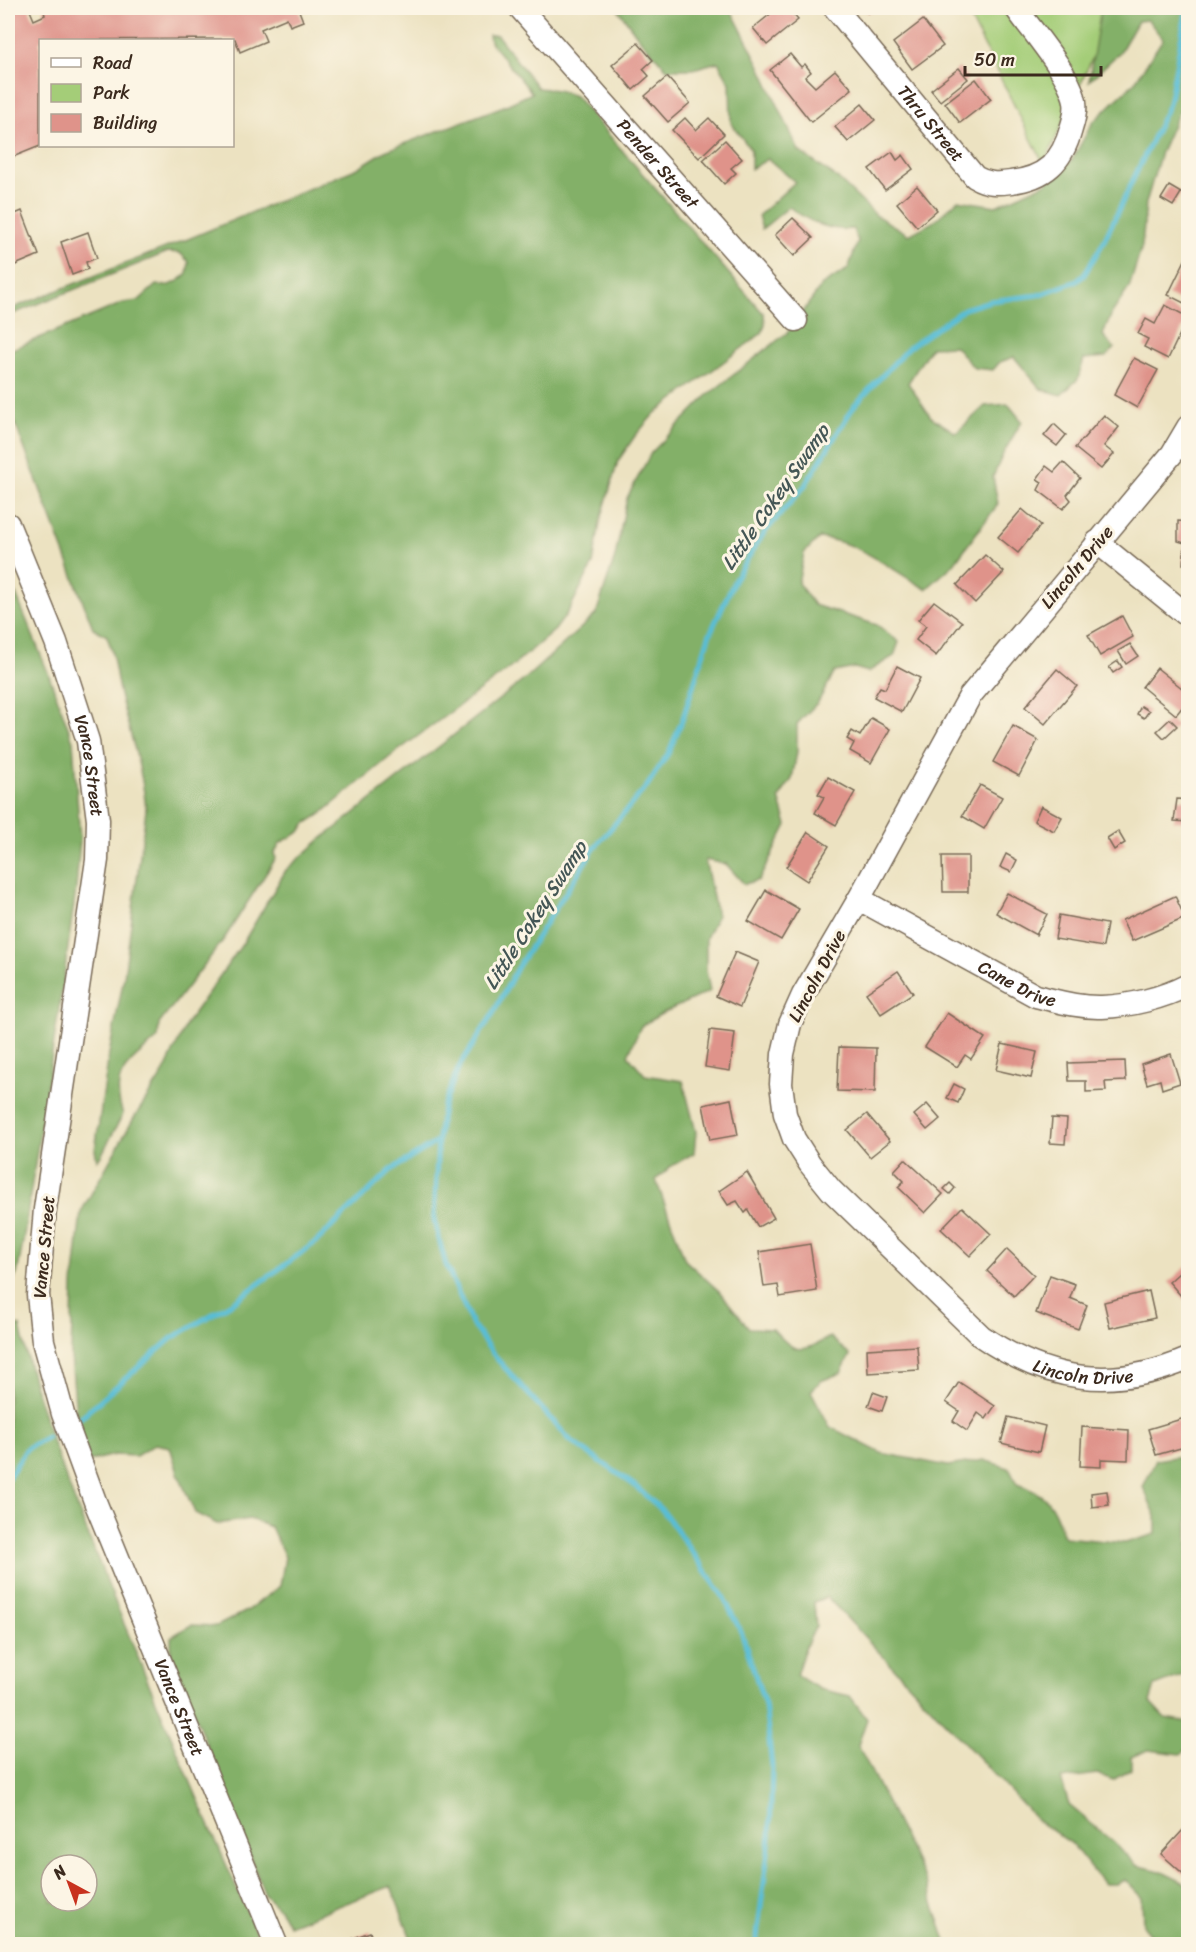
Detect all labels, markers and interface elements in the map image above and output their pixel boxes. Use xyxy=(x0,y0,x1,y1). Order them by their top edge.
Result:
legend xyxy=(39,39,234,147)
scale bar xyxy=(965,39,1102,77)
text: 50 m xyxy=(974,44,1015,76)
text: Road xyxy=(93,47,133,79)
text: Park xyxy=(93,77,130,109)
street label: Thru Street xyxy=(889,78,973,170)
text: Building xyxy=(93,107,157,139)
street label: Pender Street xyxy=(609,111,708,217)
water label: Little Cokey Swamp xyxy=(712,416,840,578)
street label: Lincoln Drive xyxy=(1032,518,1122,616)
street label: Vance Street xyxy=(65,710,113,819)
water label: Little Cokey Swamp xyxy=(474,833,598,997)
street label: Lincoln Drive xyxy=(779,924,855,1028)
street label: Cane Drive xyxy=(972,951,1060,1016)
street label: Vance Street xyxy=(24,1194,64,1300)
street label: Lincoln Drive xyxy=(1028,1350,1136,1394)
street label: Vance Street xyxy=(145,1654,214,1761)
north arrow xyxy=(39,1853,99,1913)
text: N xyxy=(45,1857,74,1887)

